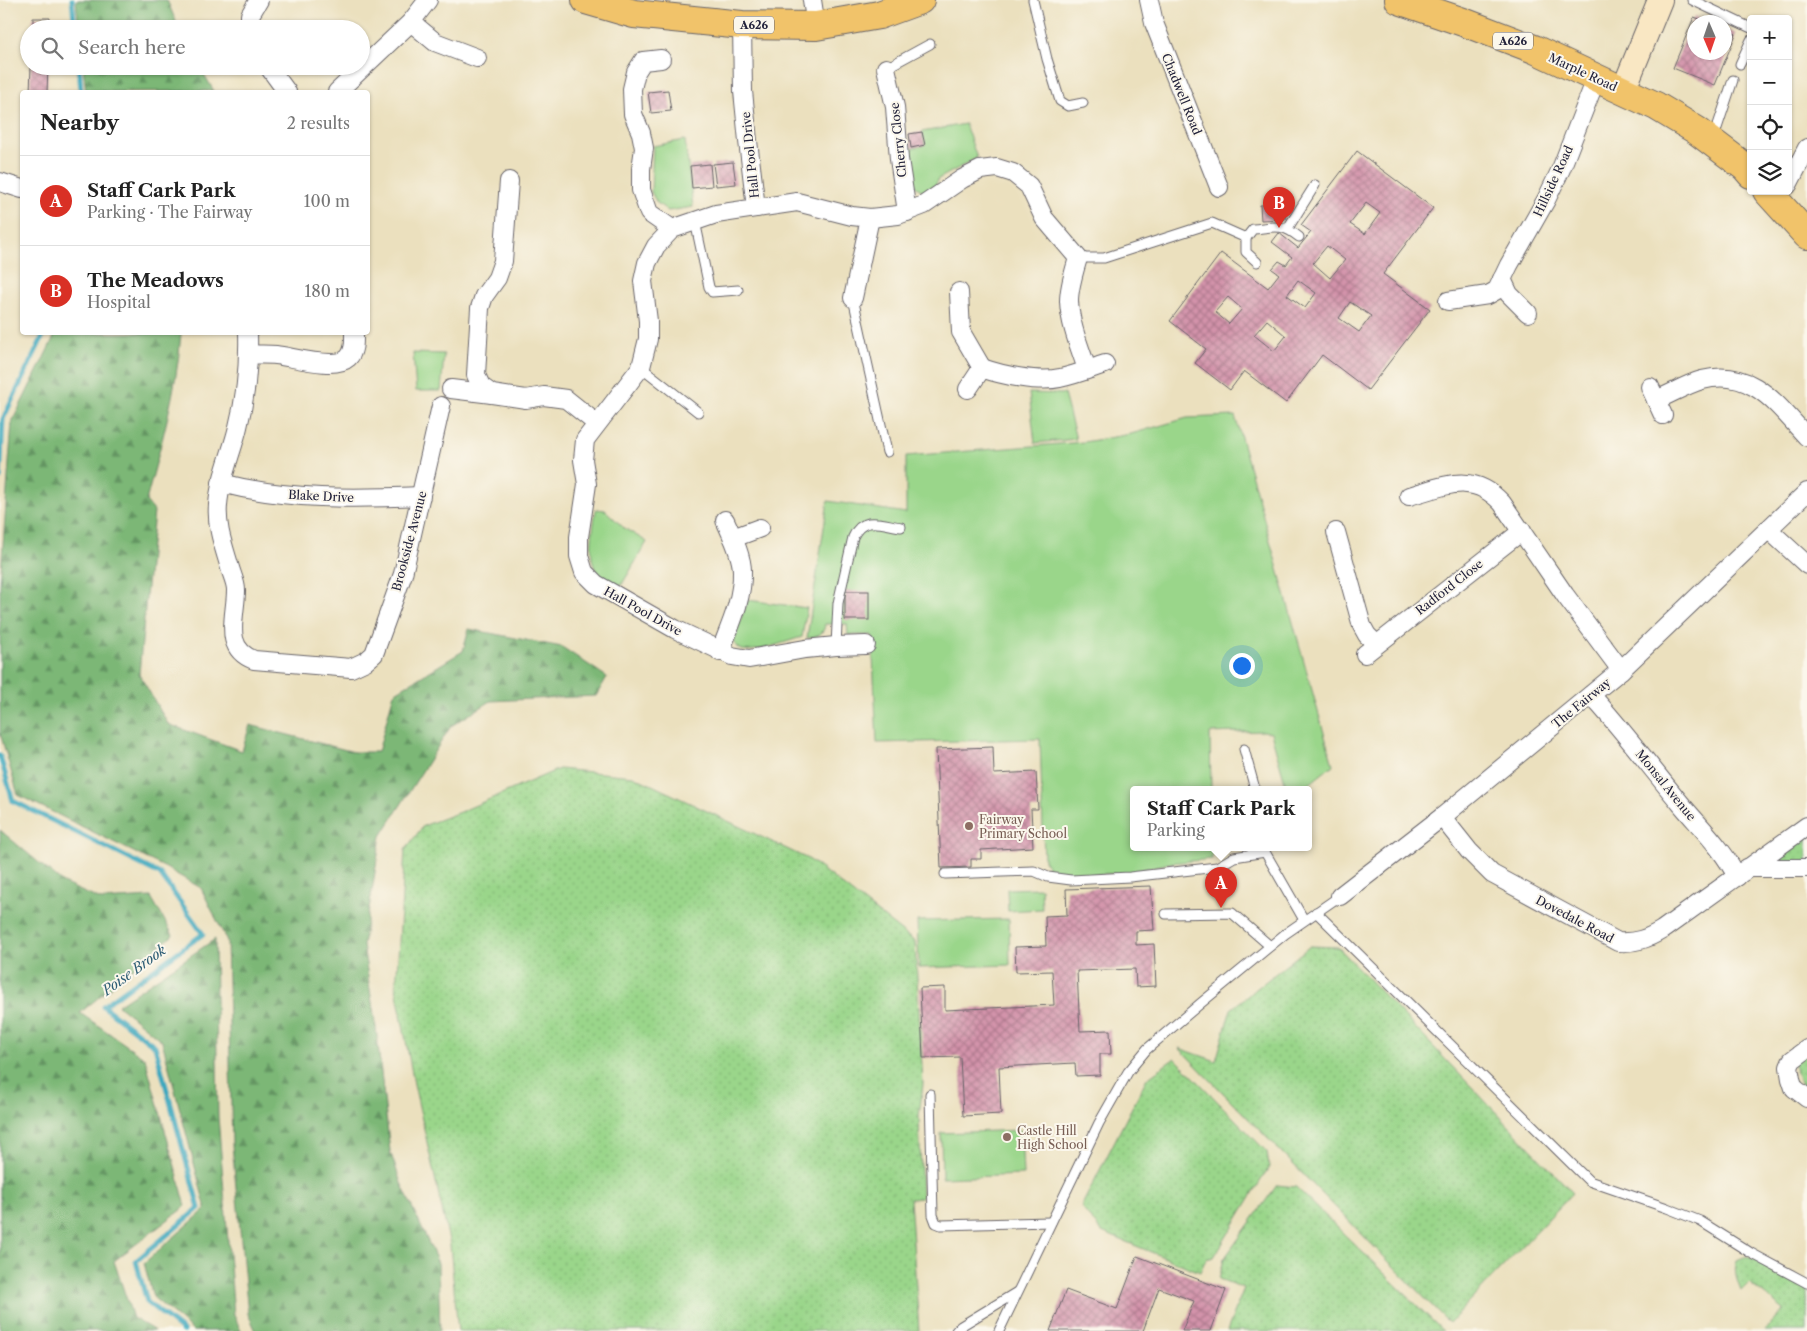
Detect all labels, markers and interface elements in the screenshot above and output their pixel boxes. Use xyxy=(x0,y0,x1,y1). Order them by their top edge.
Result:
north arrow xyxy=(1687,15,1732,60)
map controls xyxy=(1747,15,1792,195)
button: + xyxy=(1747,15,1792,60)
road number: A626 xyxy=(734,16,774,34)
search box xyxy=(20,20,370,75)
road number: A626 xyxy=(1493,32,1533,49)
icon: search xyxy=(38,34,66,62)
text: Search here xyxy=(78,36,186,59)
street label: Marple Road xyxy=(1546,50,1620,95)
street label: Chadwell Road xyxy=(1159,51,1205,138)
button: − xyxy=(1747,60,1792,105)
street label: Cherry Close xyxy=(887,102,909,178)
button: locate xyxy=(1747,105,1792,150)
text: Nearby xyxy=(40,110,119,135)
street label: Hall Pool Drive xyxy=(738,111,762,199)
text: 2 results xyxy=(287,113,350,133)
street label: Hillside Road xyxy=(1530,142,1576,219)
button: layers xyxy=(1747,150,1792,195)
text: Staff Cark Park xyxy=(87,179,236,202)
pin: B xyxy=(1263,187,1295,228)
text: A xyxy=(50,191,62,211)
text: 100 m xyxy=(304,191,350,211)
text: Parking · The Fairway xyxy=(87,202,253,222)
text: The Meadows xyxy=(87,269,224,292)
text: B xyxy=(50,281,62,301)
text: 180 m xyxy=(304,281,350,301)
text: Hospital xyxy=(87,292,151,312)
street label: Blake Drive xyxy=(288,487,355,505)
street label: Brookside Avenue xyxy=(388,489,430,593)
street label: Radford Close xyxy=(1412,556,1486,618)
street label: Hall Pool Drive xyxy=(601,583,685,639)
your location xyxy=(1229,653,1255,679)
street label: The Fairway xyxy=(1549,675,1614,731)
street label: Monsal Avenue xyxy=(1633,746,1699,824)
popup xyxy=(1130,786,1312,851)
text: Staff Cark Park xyxy=(1147,797,1295,820)
place label: Fairway Primary School xyxy=(979,812,1067,841)
marker: Fairway Primary School xyxy=(963,820,975,832)
text: Parking xyxy=(1147,820,1205,840)
pin: A xyxy=(1205,867,1237,908)
street label: Dovedale Road xyxy=(1533,892,1617,946)
water label: Poise Brook xyxy=(98,940,170,1000)
place label: Castle Hill High School xyxy=(1017,1123,1088,1152)
marker: Castle Hill High School xyxy=(1001,1131,1013,1143)

